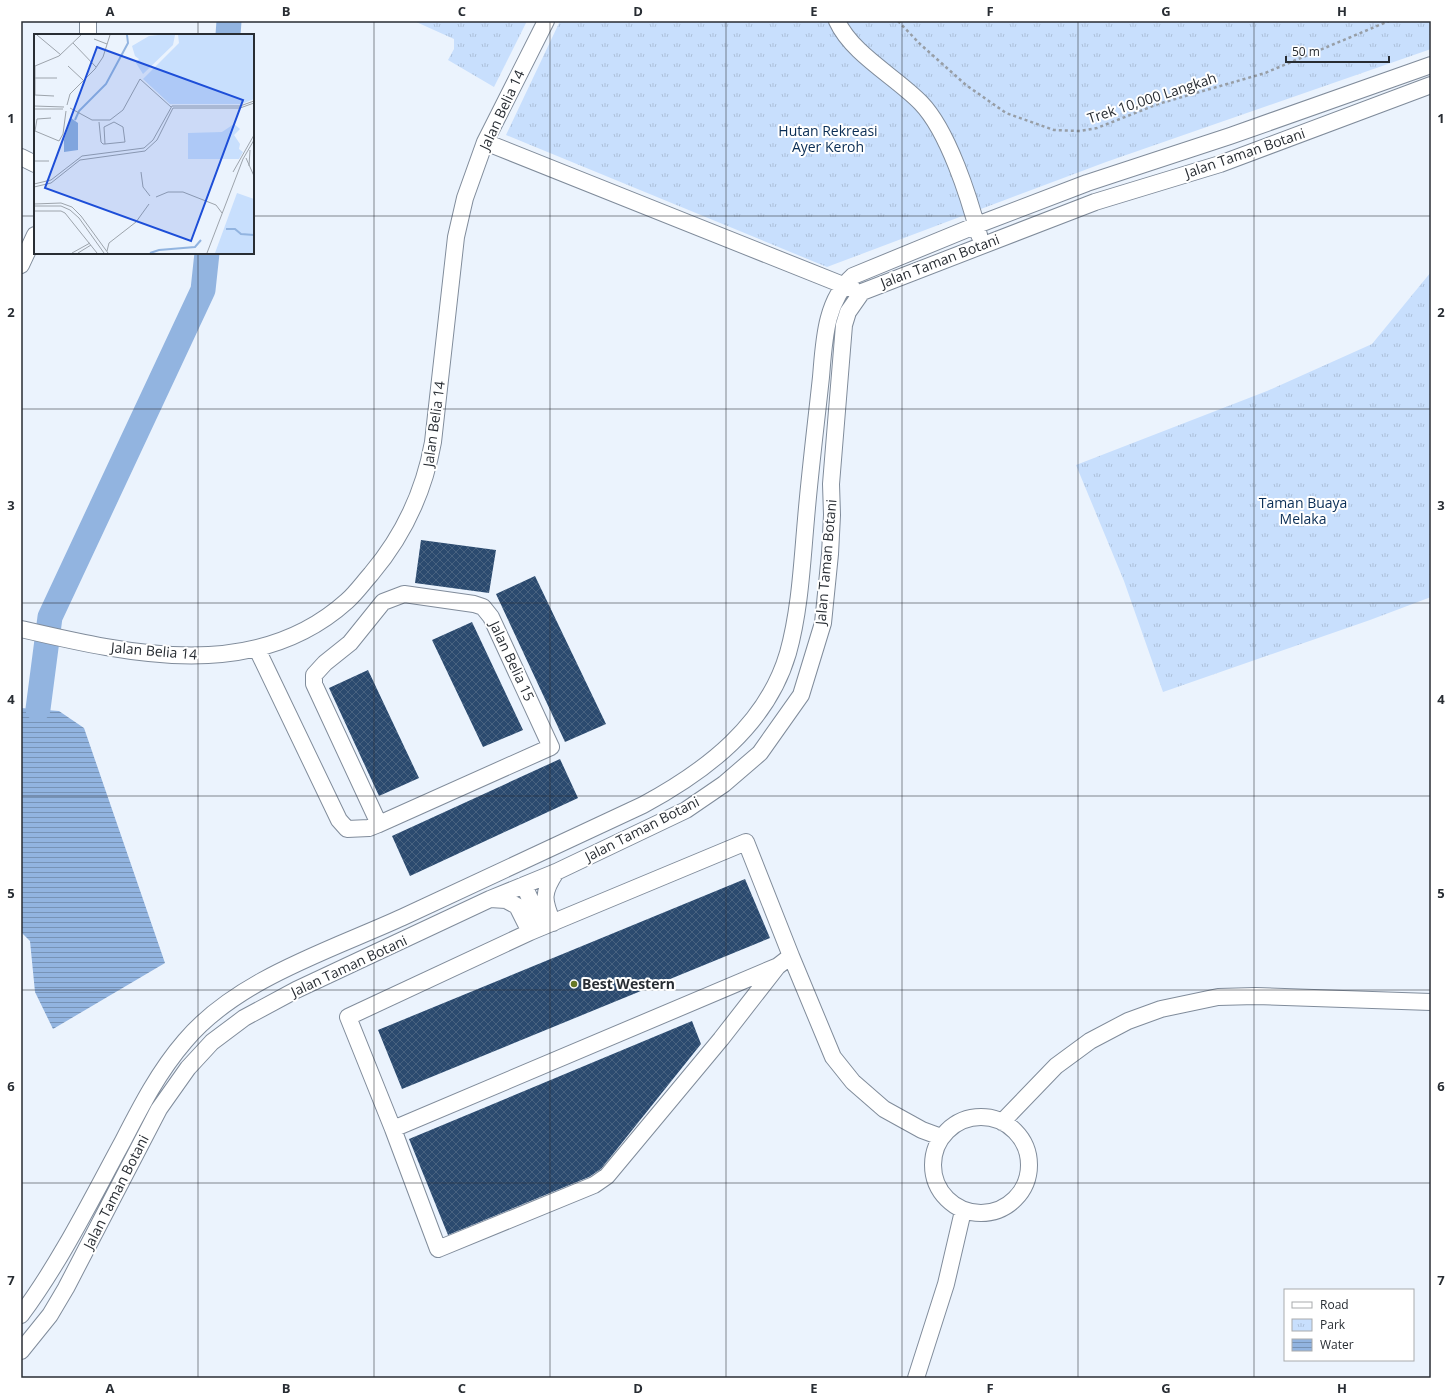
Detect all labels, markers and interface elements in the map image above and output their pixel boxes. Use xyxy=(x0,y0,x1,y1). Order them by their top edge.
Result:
text: A xyxy=(106,2,115,20)
text: B xyxy=(282,2,291,20)
text: C xyxy=(458,2,466,20)
text: D xyxy=(633,2,643,20)
text: E xyxy=(810,2,818,20)
text: F xyxy=(986,2,994,20)
text: G xyxy=(1161,2,1171,20)
text: H xyxy=(1337,2,1347,20)
inset map xyxy=(34,34,254,254)
scale bar xyxy=(1286,38,1389,64)
text: 50 m xyxy=(1292,43,1320,60)
street label: Jalan Belia 14 xyxy=(474,67,528,155)
street label: Trek 10,000 Langkah xyxy=(1085,68,1219,127)
text: 1 xyxy=(7,109,15,127)
text: 1 xyxy=(1437,109,1445,127)
park label: Hutan Rekreasi Ayer Keroh xyxy=(778,121,878,156)
street label: Jalan Taman Botani xyxy=(1180,123,1307,183)
street label: Jalan Taman Botani xyxy=(876,229,1002,293)
text: 2 xyxy=(7,303,15,321)
text: 2 xyxy=(1437,303,1445,321)
street label: Jalan Belia 14 xyxy=(418,380,449,470)
park label: Taman Buaya Melaka xyxy=(1259,493,1347,528)
text: 3 xyxy=(7,496,15,514)
text: 3 xyxy=(1437,496,1445,514)
street label: Jalan Taman Botani xyxy=(810,498,840,627)
street label: Jalan Belia 15 xyxy=(485,616,539,704)
street label: Jalan Belia 14 xyxy=(108,637,198,664)
text: 4 xyxy=(7,690,15,708)
text: 4 xyxy=(1437,690,1445,708)
street label: Jalan Taman Botani xyxy=(580,792,702,867)
text: 5 xyxy=(7,884,15,902)
text: 5 xyxy=(1437,884,1445,902)
street label: Jalan Taman Botani xyxy=(286,930,410,1002)
place label: Best Western xyxy=(582,974,675,993)
marker: Best Western xyxy=(569,979,579,989)
text: 6 xyxy=(7,1077,15,1095)
text: 6 xyxy=(1437,1077,1445,1095)
street label: Jalan Taman Botani xyxy=(78,1131,153,1254)
text: 7 xyxy=(7,1271,15,1289)
text: 7 xyxy=(1437,1271,1445,1289)
legend xyxy=(1284,1289,1414,1361)
text: Road xyxy=(1320,1296,1349,1313)
text: Park xyxy=(1320,1316,1346,1333)
text: Water xyxy=(1320,1336,1354,1353)
text: A xyxy=(106,1379,115,1397)
text: B xyxy=(282,1379,291,1397)
text: C xyxy=(458,1379,466,1397)
text: D xyxy=(633,1379,643,1397)
text: E xyxy=(810,1379,818,1397)
text: F xyxy=(986,1379,994,1397)
text: G xyxy=(1161,1379,1171,1397)
text: H xyxy=(1337,1379,1347,1397)

